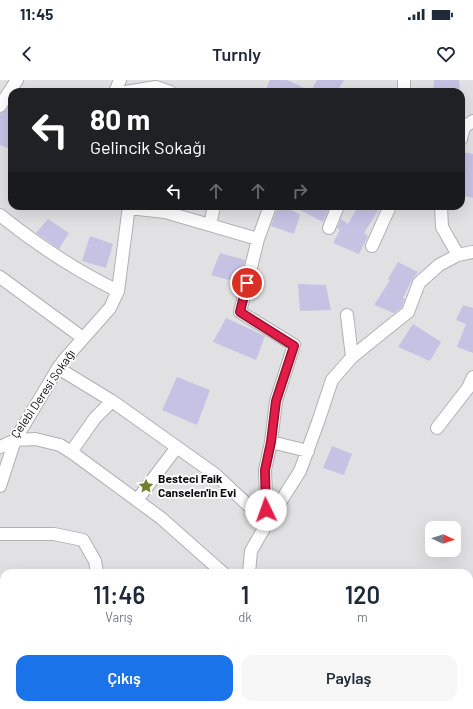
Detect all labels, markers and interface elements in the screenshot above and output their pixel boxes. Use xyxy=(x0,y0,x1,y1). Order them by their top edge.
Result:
text: 11:45 xyxy=(20,5,53,23)
icon: back xyxy=(16,43,38,65)
text: Turnly xyxy=(212,43,261,65)
icon: heart xyxy=(435,43,457,65)
text: 80 m xyxy=(90,102,150,136)
icon: left xyxy=(24,104,76,156)
text: Gelincik Sokağı xyxy=(90,136,206,158)
icon: left xyxy=(163,180,185,202)
icon: ahead xyxy=(205,180,227,202)
icon: ahead xyxy=(247,180,269,202)
icon: right xyxy=(289,180,311,202)
pin xyxy=(230,266,264,300)
icon: arrive xyxy=(236,272,258,294)
street label: Çelebi Deresi Sokağı xyxy=(7,346,77,440)
place label: Besteci Faik Canselen'in Evi xyxy=(158,471,236,499)
place icon: Besteci Faik Canselen'in Evi xyxy=(137,477,155,495)
position arrow xyxy=(245,489,287,531)
north arrow xyxy=(425,521,461,557)
map controls xyxy=(425,521,461,557)
text: 11:46 xyxy=(93,580,145,609)
text: 1 xyxy=(241,580,249,609)
text: 120 xyxy=(345,580,380,609)
text: Varış xyxy=(105,609,133,625)
text: dk xyxy=(238,609,252,625)
text: m xyxy=(357,609,368,625)
button: Çıkış xyxy=(16,655,233,701)
button: Paylaş xyxy=(241,655,457,701)

